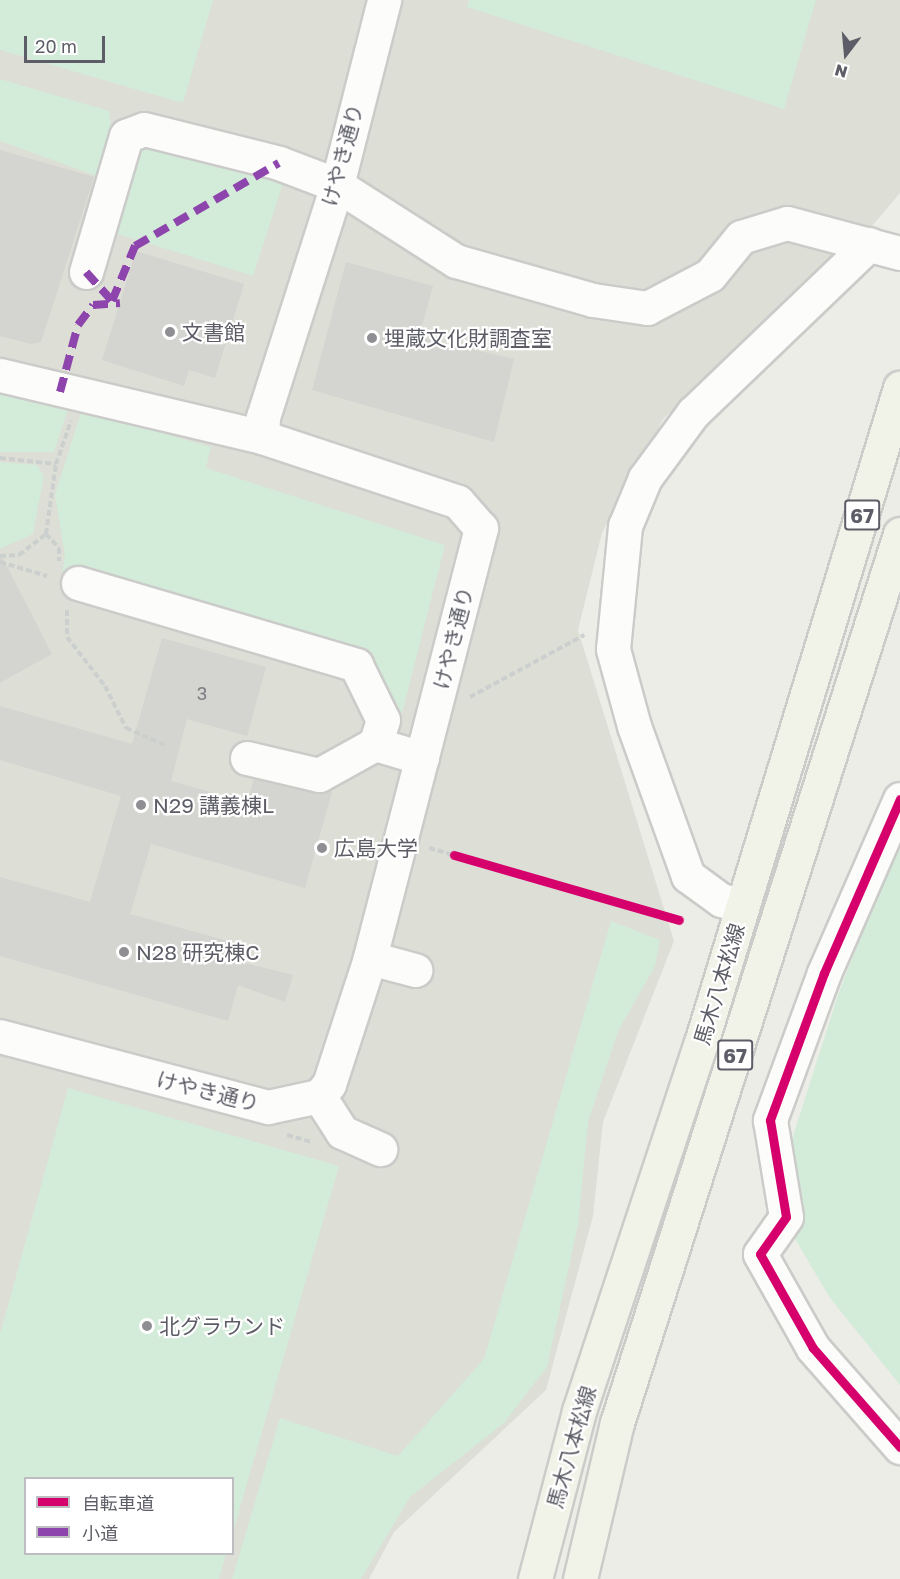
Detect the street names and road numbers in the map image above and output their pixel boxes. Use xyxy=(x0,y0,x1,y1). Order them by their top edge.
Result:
street label: けやき通り xyxy=(316,101,368,209)
road number: 67 xyxy=(844,498,880,532)
street label: けやき通り xyxy=(428,584,478,692)
street label: 馬木八本松線 xyxy=(689,920,749,1048)
road number: 67 xyxy=(717,1038,753,1072)
street label: けやき通り xyxy=(154,1066,262,1116)
street label: 馬木八本松線 xyxy=(542,1383,600,1511)

